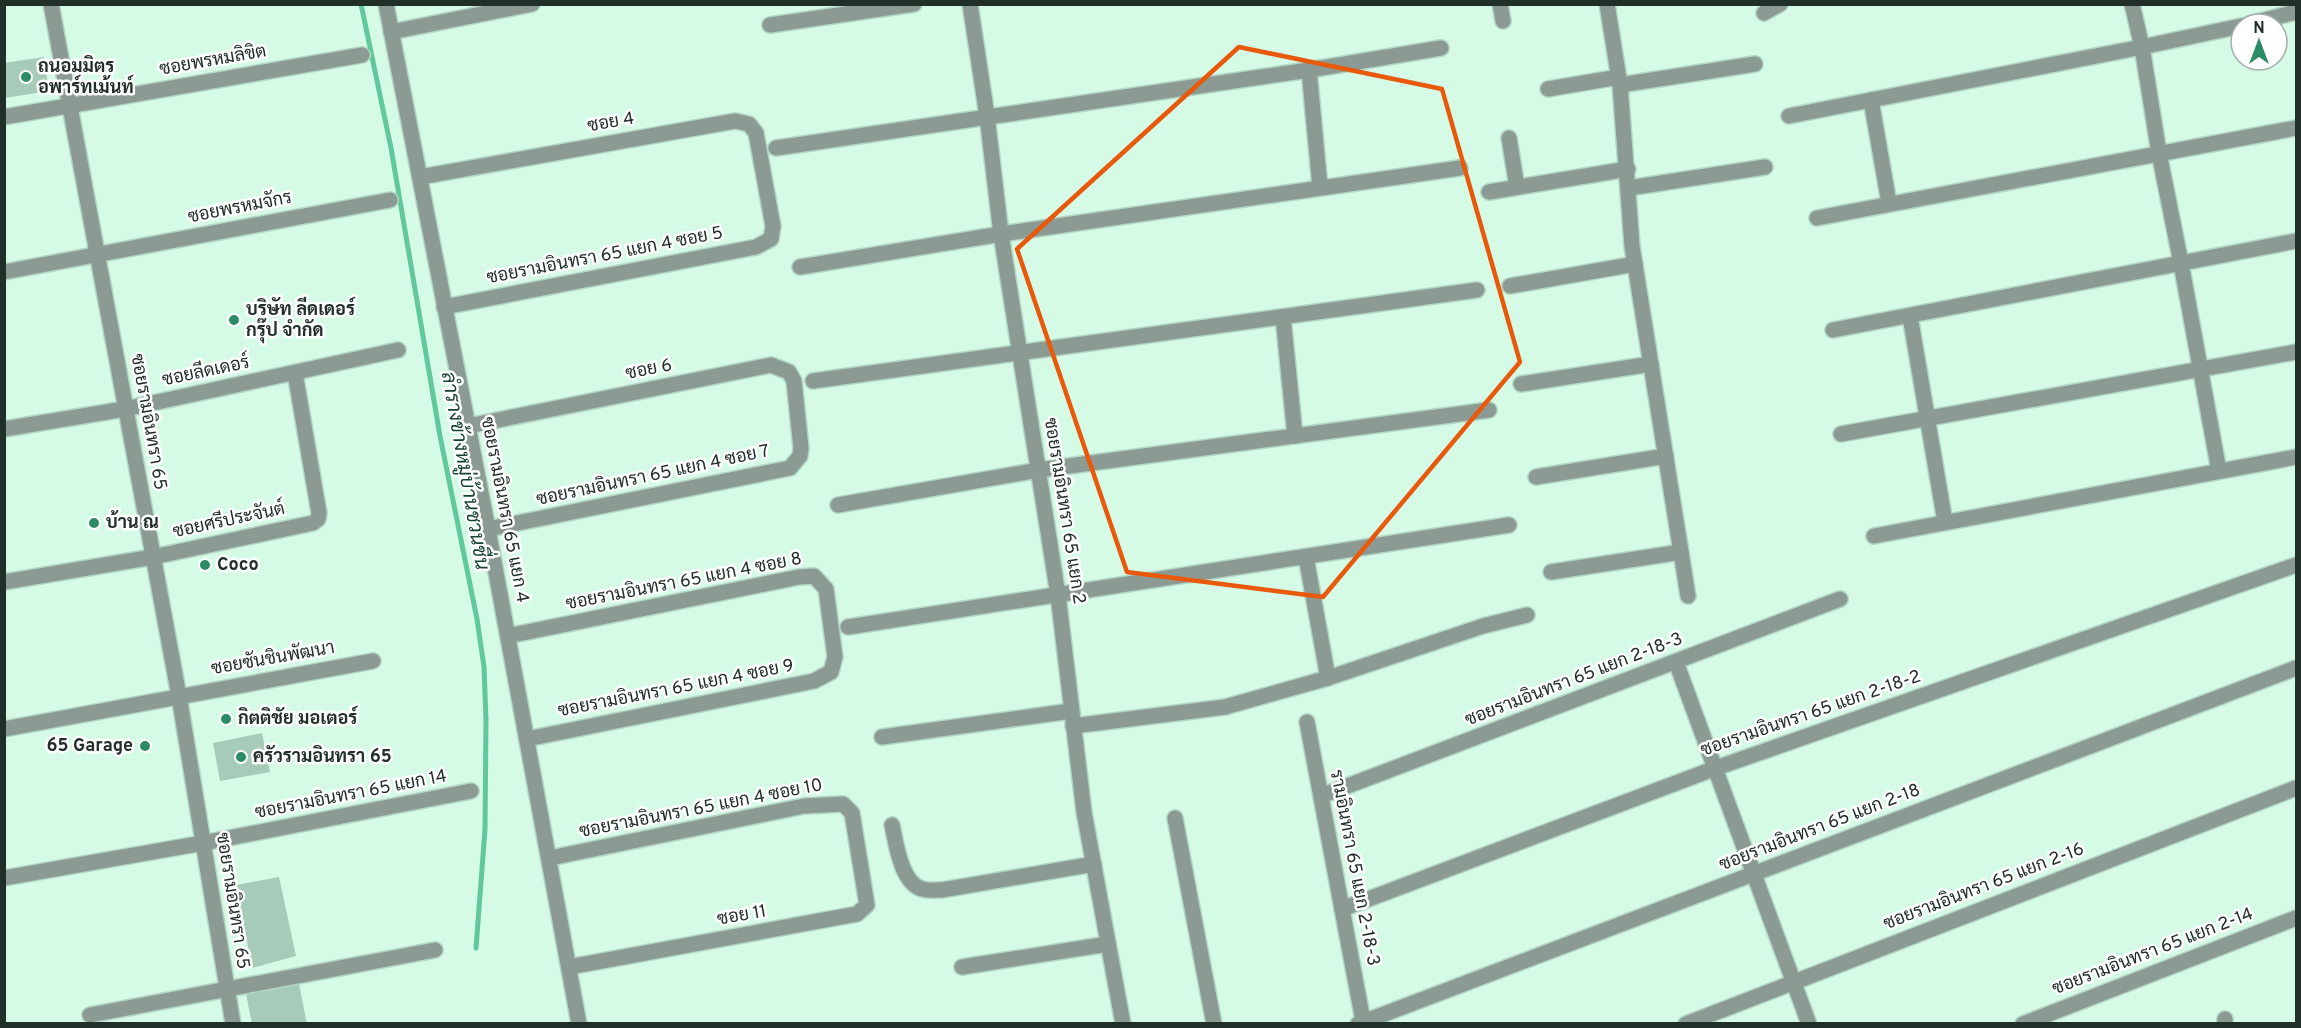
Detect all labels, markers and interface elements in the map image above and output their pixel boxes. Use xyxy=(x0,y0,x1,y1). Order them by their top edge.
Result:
north arrow xyxy=(2229,12,2289,72)
text: N xyxy=(2253,19,2265,39)
street label: ซอยพรหมลิขิต xyxy=(158,39,268,82)
place label: ถนอมมิตร อพาร์ทเม้นท์ xyxy=(38,54,134,100)
marker: ถนอมมิตร อพาร์ทเม้นท์ xyxy=(19,70,33,84)
street label: ซอย 4 xyxy=(586,108,636,138)
street label: ซอยพรหมจักร xyxy=(186,186,294,229)
street label: ซอยรามอินทรา 65 แยก 4 ซอย 5 xyxy=(485,221,725,290)
place label: บริษัท ลีดเดอร์ กรุ๊ป จำกัด xyxy=(246,296,356,344)
marker: บริษัท ลีดเดอร์ กรุ๊ป จำกัด xyxy=(227,313,241,327)
street label: ซอยลีดเดอร์ xyxy=(160,349,252,392)
street label: ซอยรามอินทรา 65 xyxy=(125,352,172,492)
street label: ซอย 6 xyxy=(624,354,674,386)
water label: ลำรางข้างหมู่บ้านชวนชื่น xyxy=(434,369,500,572)
street label: ซอยรามอินทรา 65 แยก 4 xyxy=(475,415,534,605)
street label: ซอยรามอินทรา 65 แยก 2 xyxy=(1038,416,1091,606)
street label: ซอยรามอินทรา 65 แยก 4 ซอย 7 xyxy=(534,439,772,512)
street label: ซอยศรีประจันต์ xyxy=(170,495,287,544)
place label: บ้าน ณ xyxy=(106,510,159,535)
marker: บ้าน ณ xyxy=(87,516,101,530)
street label: ซอยรามอินทรา 65 แยก 4 ซอย 8 xyxy=(564,547,804,616)
place label: Coco xyxy=(217,554,259,577)
marker: Coco xyxy=(198,558,212,572)
street label: ซอยรามอินทรา 65 แยก 2-18-3 xyxy=(1462,627,1686,732)
street label: ซอยซันชินพัฒนา xyxy=(209,636,337,681)
street label: ซอยรามอินทรา 65 แยก 4 ซอย 9 xyxy=(556,654,796,723)
street label: ซอยรามอินทรา 65 แยก 2-18-2 xyxy=(1698,665,1924,763)
place label: กิตติชัย มอเตอร์ xyxy=(238,705,359,731)
marker: กิตติชัย มอเตอร์ xyxy=(219,712,233,726)
place label: 65 Garage xyxy=(46,735,133,758)
marker: 65 Garage xyxy=(138,739,152,753)
place label: ครัวรามอินทรา 65 xyxy=(253,744,392,769)
marker: ครัวรามอินทรา 65 xyxy=(234,750,248,764)
street label: ซอยรามอินทรา 65 แยก 14 xyxy=(253,764,449,825)
street label: รามอินทรา 65 แยก 2-18-3 xyxy=(1324,768,1385,968)
street label: ซอยรามอินทรา 65 แยก 4 ซอย 10 xyxy=(577,773,825,844)
street label: ซอยรามอินทรา 65 แยก 2-18 xyxy=(1716,778,1924,877)
street label: ซอยรามอินทรา 65 xyxy=(210,831,255,971)
street label: ซอยรามอินทรา 65 แยก 2-16 xyxy=(1880,837,2088,936)
street label: ซอย 11 xyxy=(716,900,768,932)
street label: ซอยรามอินทรา 65 แยก 2-14 xyxy=(2049,902,2257,1001)

